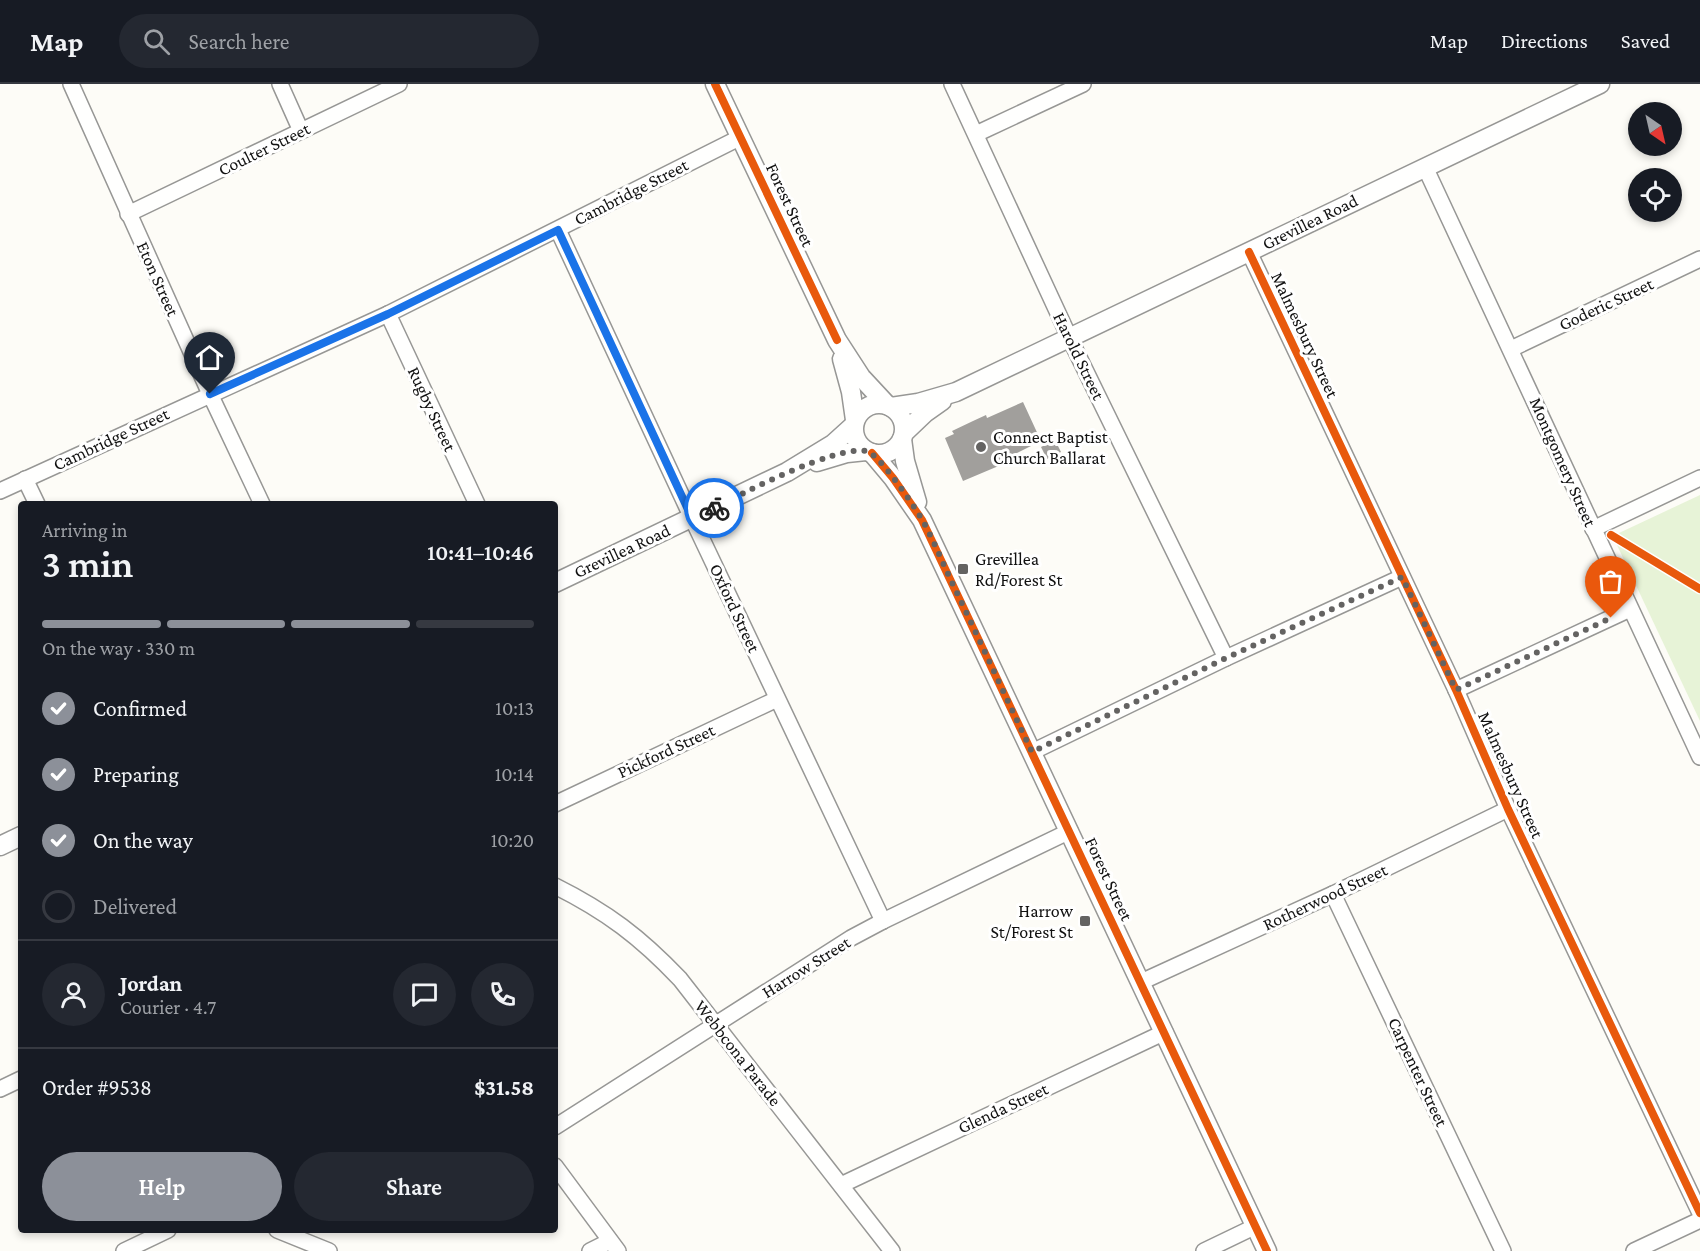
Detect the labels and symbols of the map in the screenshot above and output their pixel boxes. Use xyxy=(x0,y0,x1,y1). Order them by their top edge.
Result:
north arrow xyxy=(1628,102,1682,156)
street label: Coulter Street xyxy=(215,118,314,180)
street label: Cambridge Street xyxy=(571,154,692,229)
street label: Forest Street xyxy=(762,160,818,251)
street label: Grevillea Road xyxy=(1259,190,1362,254)
street label: Eton Street xyxy=(133,239,184,320)
street label: Malmesbury Street xyxy=(1267,269,1343,402)
street label: Goderic Street xyxy=(1556,273,1657,335)
street label: Harold Street xyxy=(1049,309,1109,404)
pin xyxy=(184,332,235,394)
street label: Rugby Street xyxy=(404,364,461,455)
street label: Montgomery Street xyxy=(1525,394,1601,531)
street label: Cambridge Street xyxy=(50,403,173,475)
place label: Connect Baptist Church Ballarat xyxy=(993,427,1109,468)
marker: Connect Baptist Church Ballarat xyxy=(974,440,988,454)
courier xyxy=(684,478,744,538)
street label: Grevillea Road xyxy=(571,520,674,582)
place label: Grevillea Rd/Forest St xyxy=(975,549,1063,590)
pin xyxy=(1585,556,1636,618)
street label: Oxford Street xyxy=(706,560,765,657)
marker: Grevillea Rd/Forest St xyxy=(956,562,970,576)
street label: Malmesbury Street xyxy=(1474,709,1548,842)
street label: Pickford Street xyxy=(614,719,719,782)
street label: Forest Street xyxy=(1081,834,1137,925)
street label: Rotherwood Street xyxy=(1260,859,1391,935)
place label: Harrow St/Forest St xyxy=(990,901,1074,942)
marker: Harrow St/Forest St xyxy=(1078,914,1092,928)
street label: Harrow Street xyxy=(758,931,855,1002)
street label: Webbcona Parade xyxy=(691,996,786,1110)
street label: Carpenter Street xyxy=(1384,1014,1452,1131)
street label: Glenda Street xyxy=(955,1078,1052,1138)

